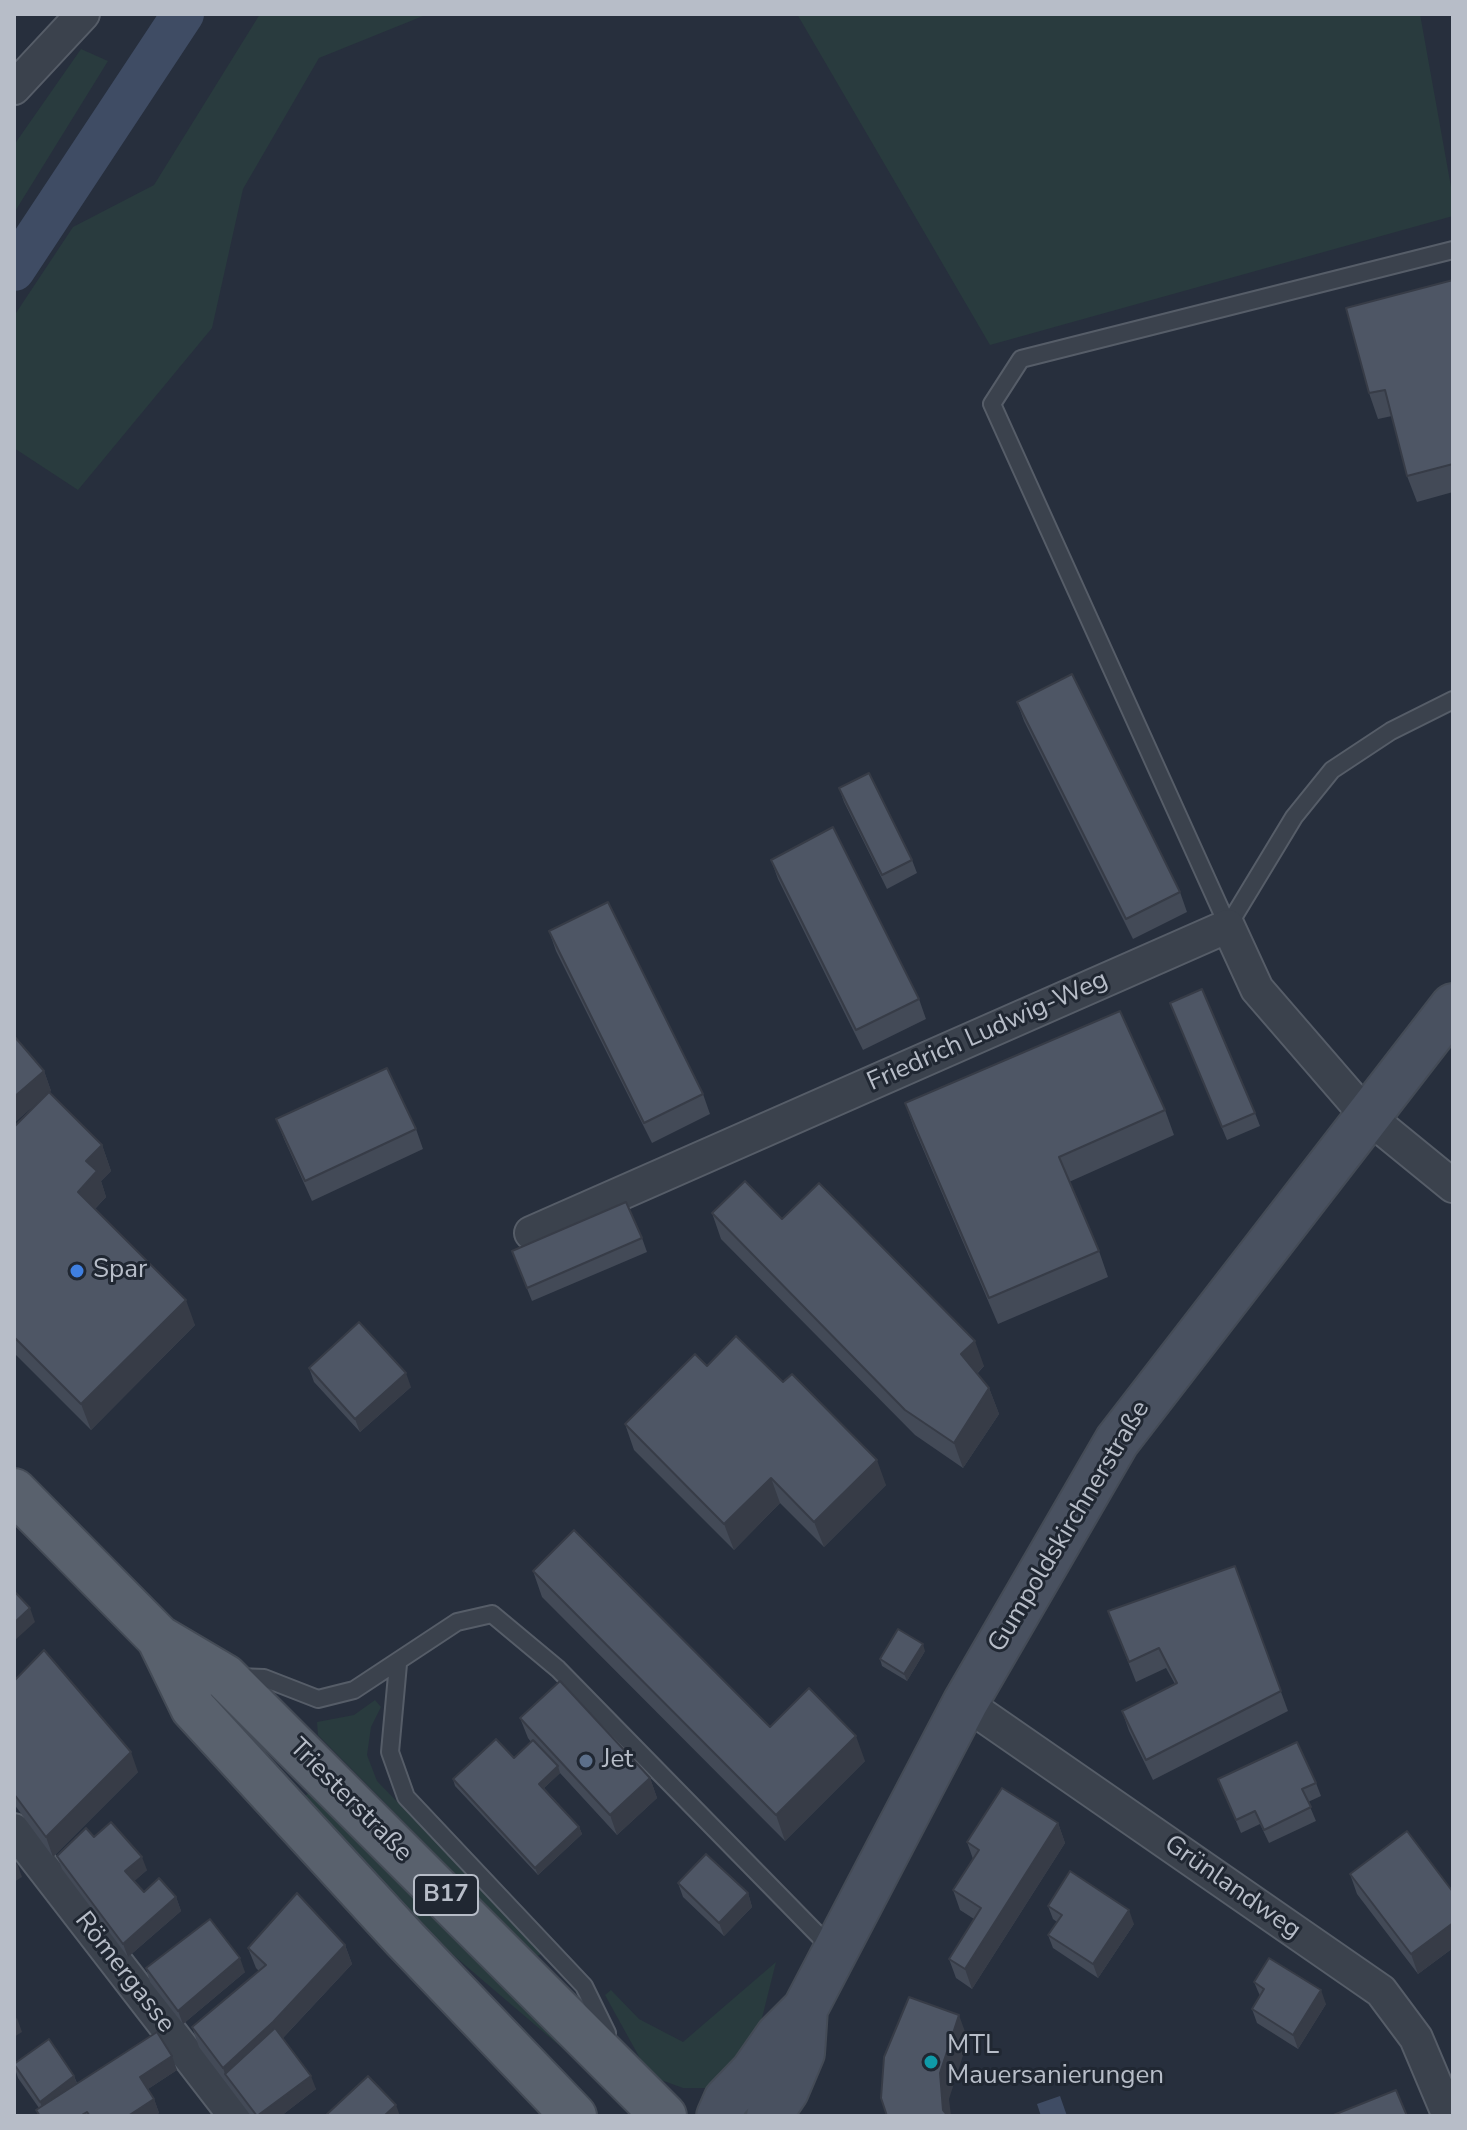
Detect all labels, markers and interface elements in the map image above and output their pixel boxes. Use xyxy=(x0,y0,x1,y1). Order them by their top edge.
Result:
street label: Friedrich Ludwig-Weg xyxy=(863,965,1113,1099)
place label: Spar xyxy=(93,1255,147,1287)
marker: Spar xyxy=(68,1262,86,1280)
street label: Gumpoldskirchnerstraße xyxy=(983,1396,1157,1658)
street label: Triesterstraße xyxy=(282,1733,418,1869)
place label: Jet xyxy=(602,1745,633,1777)
marker: Jet xyxy=(577,1752,595,1770)
street label: Grünlandweg xyxy=(1158,1829,1306,1947)
road number: B17 xyxy=(414,1875,478,1915)
street label: Römergasse xyxy=(67,1906,181,2040)
place label: MTL Mauersanierungen xyxy=(947,2031,1164,2092)
marker: MTL Mauersanierungen xyxy=(922,2053,940,2071)

